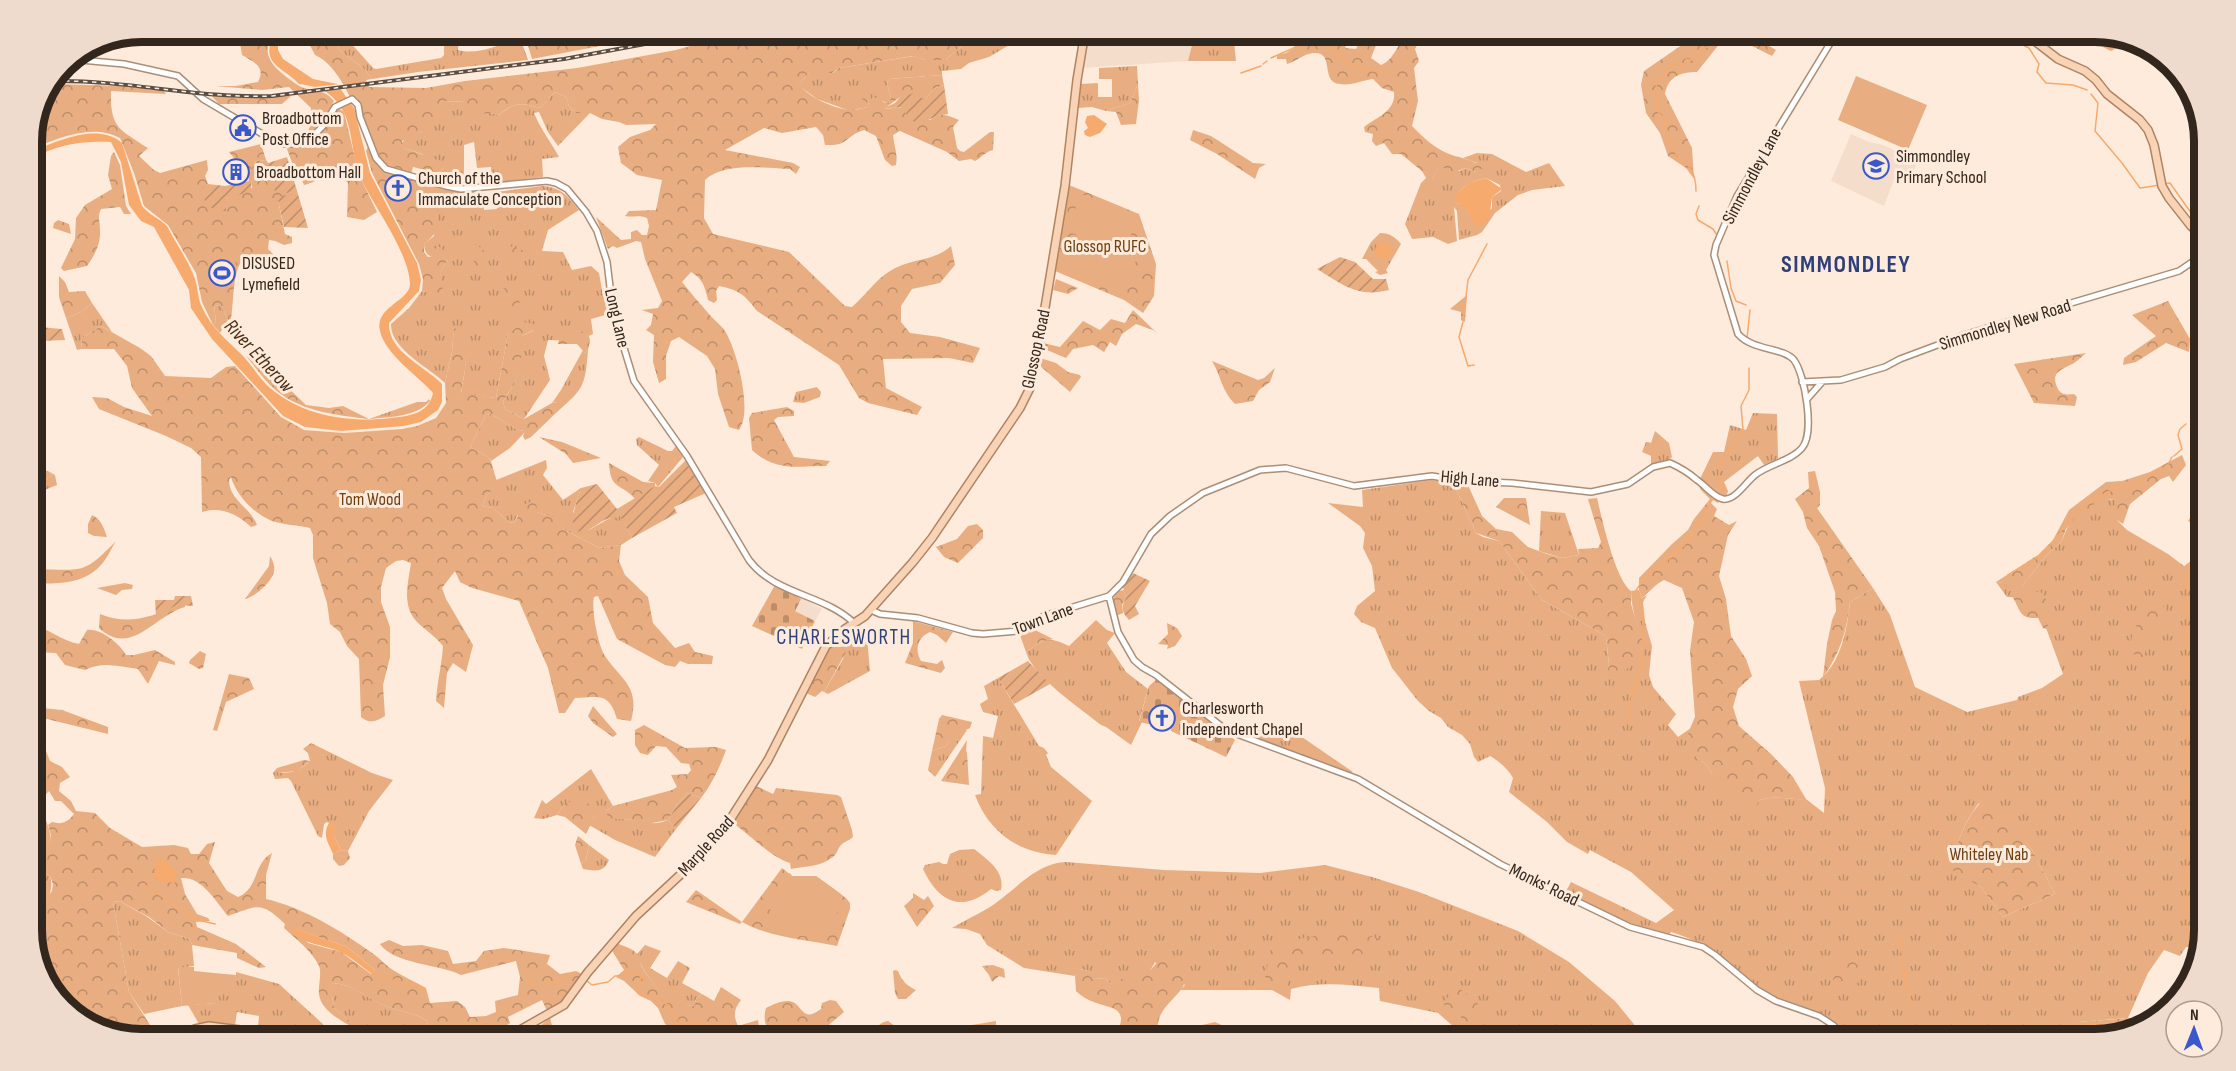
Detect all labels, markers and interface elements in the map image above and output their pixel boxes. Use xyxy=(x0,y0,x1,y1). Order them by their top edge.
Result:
place label: Broadbottom Post Office xyxy=(262,108,342,150)
public building icon: Broadbottom Post Office xyxy=(228,113,258,143)
street label: Simmondley Lane xyxy=(1718,124,1786,228)
place label: Simmondley Primary School xyxy=(1896,146,1987,188)
school or university icon: Simmondley Primary School xyxy=(1861,151,1891,181)
building icon: Broadbottom Hall xyxy=(221,157,251,187)
place label: Broadbottom Hall xyxy=(256,162,361,183)
place label: Church of the Immaculate Conception xyxy=(418,168,562,210)
church icon: Church of the Immaculate Conception xyxy=(383,173,413,203)
park label: Glossop RUFC xyxy=(1063,236,1147,257)
district label: SIMMONDLEY xyxy=(1781,250,1911,279)
place label: DISUSED Lymefield xyxy=(242,253,300,295)
sports icon: DISUSED Lymefield xyxy=(207,258,237,288)
street label: Long Lane xyxy=(600,286,634,350)
street label: Simmondley New Road xyxy=(1937,295,2073,355)
street label: Glossop Road xyxy=(1017,308,1055,390)
water label: River Etherow xyxy=(219,314,300,398)
street label: High Lane xyxy=(1440,466,1500,492)
park label: Tom Wood xyxy=(339,489,401,510)
street label: Town Lane xyxy=(1010,598,1076,640)
district label: CHARLESWORTH xyxy=(776,625,912,650)
place label: Charlesworth Independent Chapel xyxy=(1182,698,1303,740)
church icon: Charlesworth Independent Chapel xyxy=(1147,703,1177,733)
street label: Marple Road xyxy=(674,812,738,880)
park label: Whiteley Nab xyxy=(1949,844,2029,865)
street label: Monks' Road xyxy=(1506,859,1582,911)
north arrow xyxy=(2164,999,2224,1059)
text: N xyxy=(2190,1006,2199,1025)

